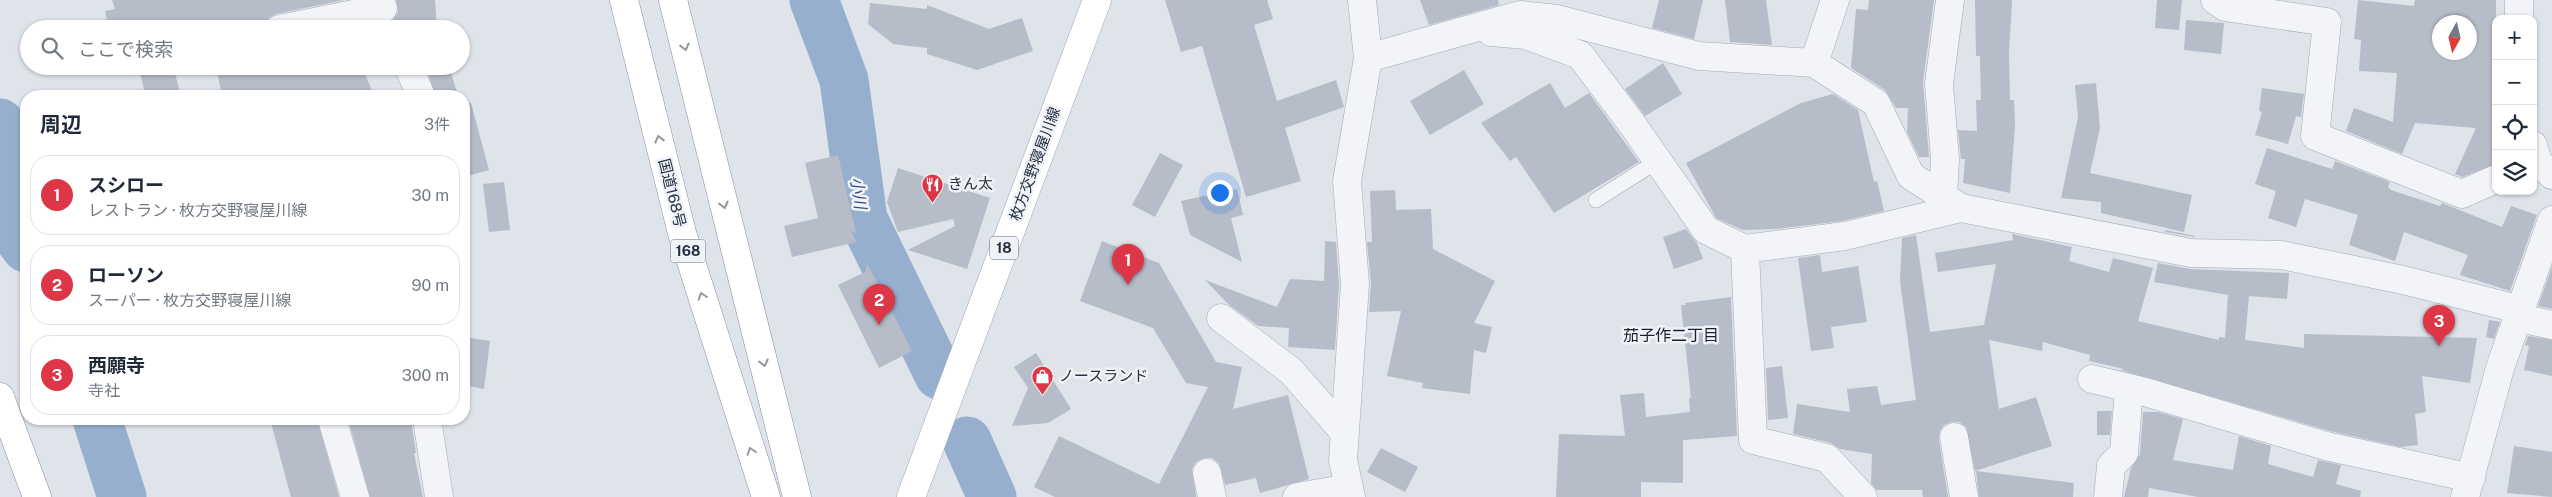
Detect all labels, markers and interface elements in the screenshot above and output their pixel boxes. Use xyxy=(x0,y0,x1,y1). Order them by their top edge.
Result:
north arrow xyxy=(2432,15,2477,60)
map controls xyxy=(2492,15,2537,195)
button: + xyxy=(2492,15,2537,60)
search box xyxy=(20,20,470,75)
icon: search xyxy=(38,34,66,62)
text: ここで検索 xyxy=(78,38,173,60)
one-way arrow xyxy=(679,43,690,52)
button: − xyxy=(2492,60,2537,105)
street label: 枚方交野寝屋川線 xyxy=(1006,105,1063,223)
button: locate xyxy=(2492,105,2537,150)
text: 周辺 xyxy=(40,112,82,137)
text: 3件 xyxy=(424,115,450,134)
one-way arrow xyxy=(654,135,665,144)
button: layers xyxy=(2492,150,2537,195)
street label: 国道168号 xyxy=(656,157,689,229)
restaurant icon: きん太 xyxy=(920,172,944,203)
text: スシロー xyxy=(88,174,164,196)
place label: きん太 xyxy=(948,175,993,192)
water label: 小川 xyxy=(847,176,870,212)
your location xyxy=(1207,180,1233,206)
text: 1 xyxy=(54,186,60,205)
text: 30 m xyxy=(412,186,449,205)
one-way arrow xyxy=(718,200,729,209)
text: レストラン · 枚方交野寝屋川線 xyxy=(88,201,307,220)
road number: 18 xyxy=(990,237,1018,260)
road number: 168 xyxy=(670,240,706,262)
pin: 1 xyxy=(1112,244,1144,285)
text: ローソン xyxy=(88,264,164,286)
text: 2 xyxy=(52,276,62,295)
text: 90 m xyxy=(412,276,449,295)
pin: 2 xyxy=(863,284,895,325)
text: スーパー · 枚方交野寝屋川線 xyxy=(88,291,291,310)
one-way arrow xyxy=(698,292,708,300)
pin: 3 xyxy=(2423,305,2455,346)
district label: 茄子作二丁目 xyxy=(1623,326,1719,345)
text: 西願寺 xyxy=(88,354,145,376)
one-way arrow xyxy=(758,358,768,366)
shop icon: ノースランド xyxy=(1031,364,1055,395)
text: 3 xyxy=(52,366,62,385)
text: 300 m xyxy=(402,366,449,385)
place label: ノースランド xyxy=(1059,367,1148,384)
text: 寺社 xyxy=(88,381,120,400)
one-way arrow xyxy=(747,447,757,455)

